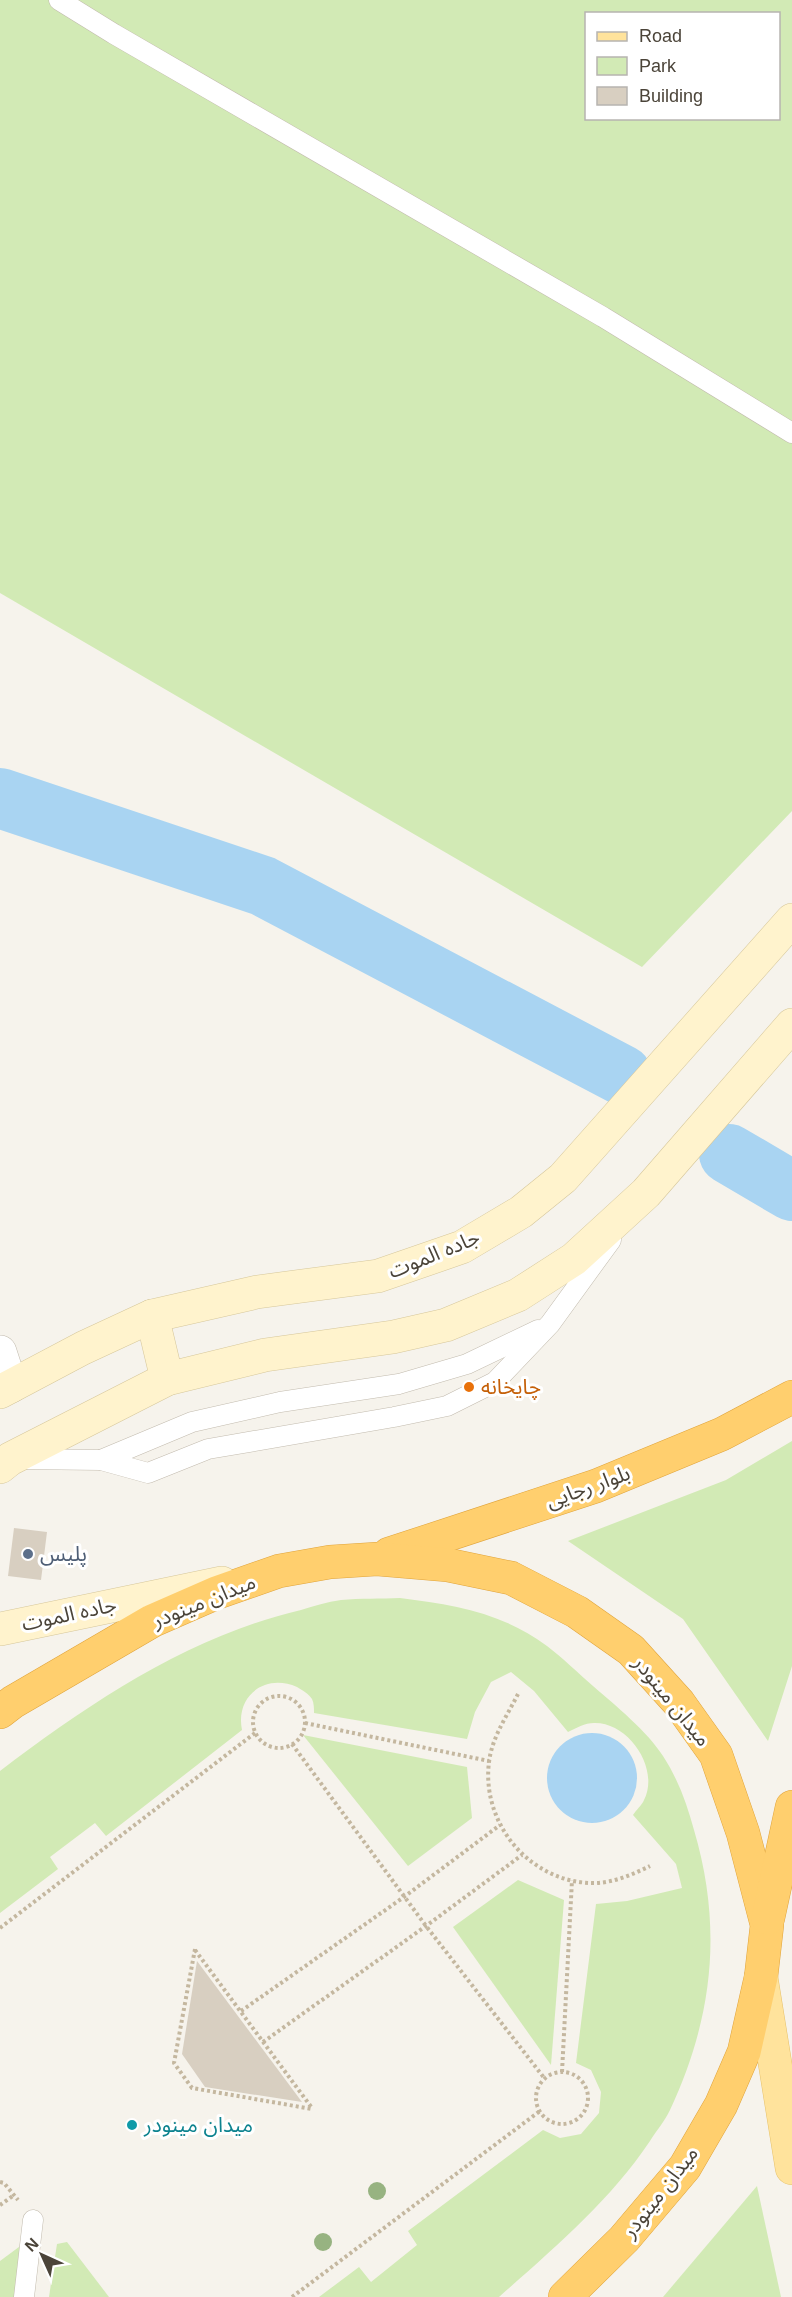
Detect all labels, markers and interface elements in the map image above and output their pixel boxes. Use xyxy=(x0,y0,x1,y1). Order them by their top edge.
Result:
legend xyxy=(585,12,780,120)
text: Road xyxy=(639,26,682,46)
text: Park xyxy=(639,56,677,76)
text: Building xyxy=(639,86,703,106)
street label: جاده الموت xyxy=(385,1225,483,1283)
place label: چایخانه xyxy=(481,1375,541,1400)
marker: چایخانه xyxy=(462,1380,476,1394)
street label: بلوار رجایی xyxy=(543,1461,633,1513)
place label: پلیس xyxy=(40,1542,87,1567)
marker: پلیس xyxy=(21,1547,35,1561)
street label: میدان مینودر xyxy=(148,1569,259,1633)
street label: جاده الموت xyxy=(19,1592,119,1636)
street label: میدان مینودر xyxy=(628,1650,716,1751)
place label: میدان مینودر xyxy=(143,2113,253,2137)
marker: میدان مینودر xyxy=(125,2118,139,2132)
street label: میدان مینودر xyxy=(616,2142,703,2243)
north arrow xyxy=(12,2225,72,2285)
text: N xyxy=(22,2235,42,2255)

